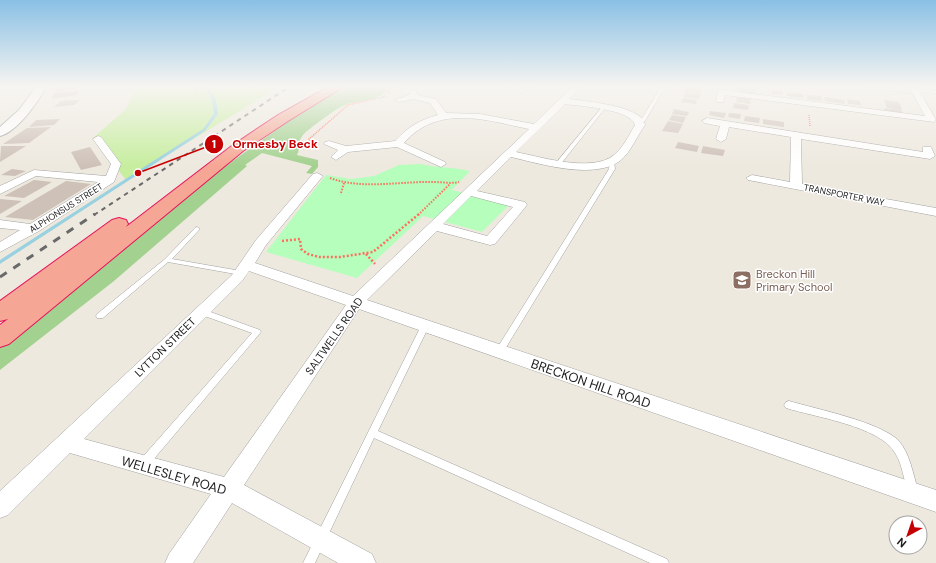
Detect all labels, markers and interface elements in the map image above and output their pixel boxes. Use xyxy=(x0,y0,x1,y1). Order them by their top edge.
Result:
callout: Ormesby Beck xyxy=(204,132,326,156)
text: 1 xyxy=(212,136,216,152)
text: Ormesby Beck xyxy=(232,136,318,152)
street label: ALPHONSUS STREET xyxy=(27,180,105,236)
street label: TRANSPORTER WAY xyxy=(803,181,886,209)
place label: Breckon Hill Primary School xyxy=(756,267,832,294)
school or university icon: Breckon Hill Primary School xyxy=(731,269,753,291)
street label: SALTWELLS ROAD xyxy=(302,294,366,377)
street label: LYTTON STREET xyxy=(132,314,198,380)
street label: BRECKON HILL ROAD xyxy=(529,355,653,412)
street label: WELLESLEY ROAD xyxy=(119,452,228,499)
north arrow xyxy=(888,515,928,555)
text: N xyxy=(894,535,909,551)

